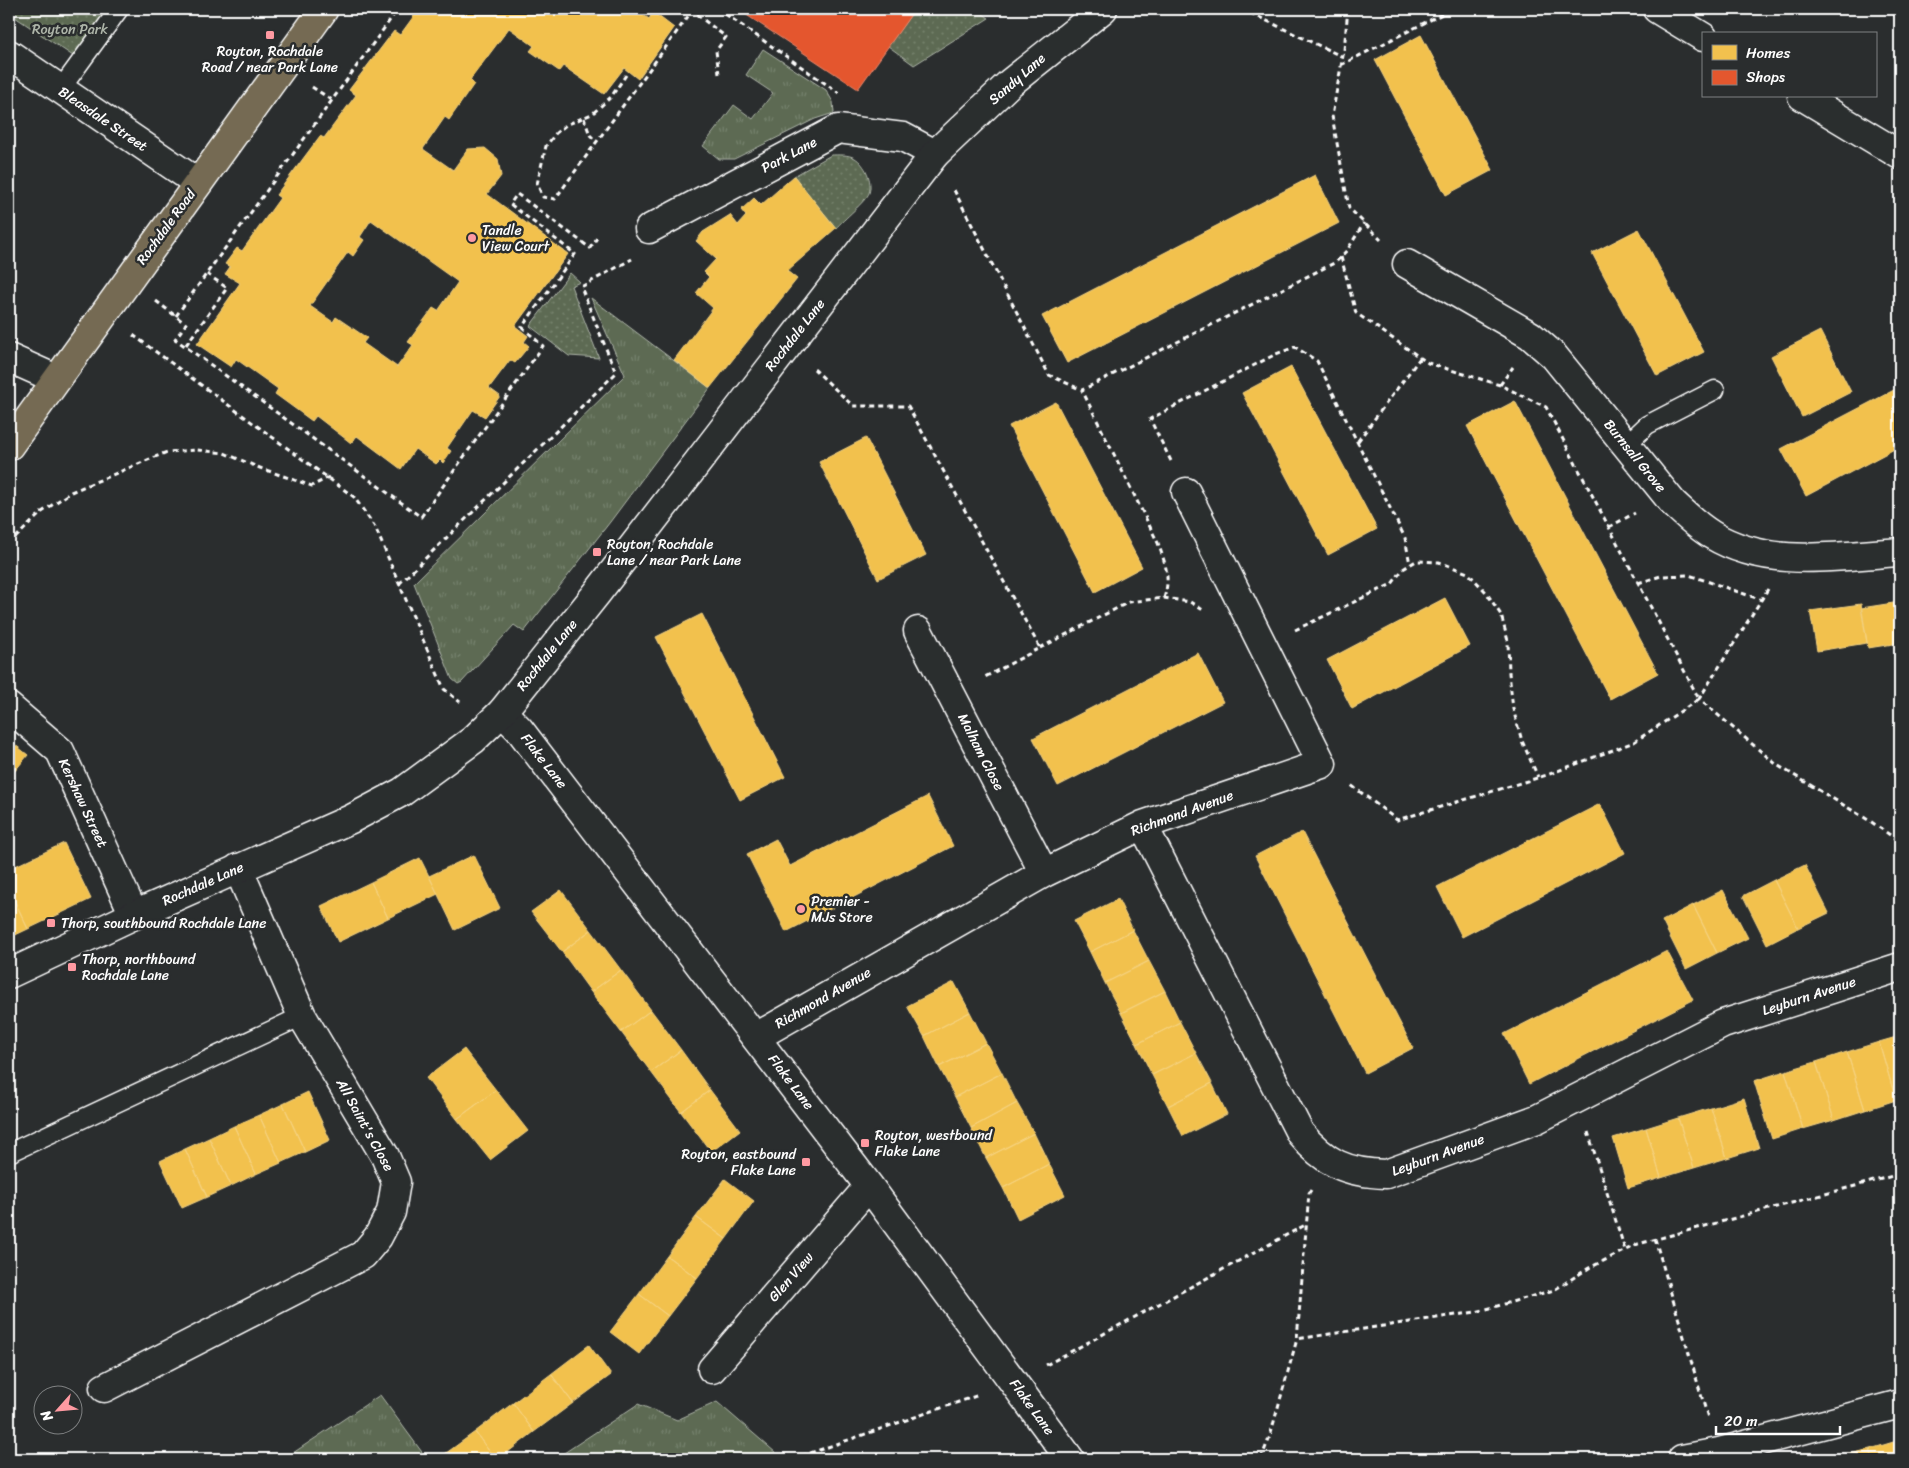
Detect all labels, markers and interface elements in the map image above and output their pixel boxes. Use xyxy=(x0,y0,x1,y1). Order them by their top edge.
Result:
park label: Royton Park xyxy=(32,17,109,42)
marker: Royton, Rochdale Road / near Park Lane xyxy=(264,29,276,41)
legend xyxy=(1702,32,1876,98)
place label: Royton, Rochdale Road / near Park Lane xyxy=(202,39,338,80)
text: Homes xyxy=(1746,40,1790,66)
street label: Sandy Lane xyxy=(983,47,1052,111)
text: Shops xyxy=(1746,64,1786,90)
street label: Bleasdale Street xyxy=(53,80,153,158)
street label: Park Lane xyxy=(757,130,822,180)
street label: Rochdale Road xyxy=(130,182,203,270)
place label: Tandle View Court xyxy=(482,218,551,259)
marker: Tandle View Court xyxy=(466,232,478,244)
street label: Rochdale Lane xyxy=(758,293,832,377)
street label: Burnsall Grove xyxy=(1597,414,1673,498)
place label: Royton, Rochdale Lane / near Park Lane xyxy=(607,532,741,573)
marker: Royton, Rochdale Lane / near Park Lane xyxy=(591,546,603,558)
street label: Rochdale Lane xyxy=(510,613,584,697)
street label: Malham Close xyxy=(951,709,1011,795)
street label: Flake Lane xyxy=(514,728,574,794)
street label: Kershaw Street xyxy=(51,754,115,852)
street label: Richmond Avenue xyxy=(1127,783,1237,843)
street label: Rochdale Lane xyxy=(158,855,248,913)
place label: Premier - MJs Store xyxy=(811,889,873,930)
marker: Premier - MJs Store xyxy=(795,903,807,915)
place label: Thorp, southbound Rochdale Lane xyxy=(61,911,266,936)
marker: Thorp, southbound Rochdale Lane xyxy=(45,917,57,929)
place label: Thorp, northbound Rochdale Lane xyxy=(82,947,197,988)
street label: Richmond Avenue xyxy=(770,960,876,1036)
marker: Thorp, northbound Rochdale Lane xyxy=(66,961,78,973)
street label: Leyburn Avenue xyxy=(1759,969,1859,1023)
street label: Flake Lane xyxy=(761,1048,821,1116)
street label: All Saint's Close xyxy=(329,1073,401,1176)
place label: Royton, westbound Flake Lane xyxy=(875,1123,993,1164)
street label: Leyburn Avenue xyxy=(1388,1127,1488,1183)
marker: Royton, westbound Flake Lane xyxy=(859,1137,871,1149)
place label: Royton, eastbound Flake Lane xyxy=(682,1142,798,1183)
marker: Royton, eastbound Flake Lane xyxy=(800,1156,812,1168)
street label: Glen View xyxy=(762,1246,820,1308)
street label: Flake Lane xyxy=(1003,1373,1061,1441)
north arrow xyxy=(32,1386,82,1436)
scale bar xyxy=(1716,1403,1840,1435)
text: N xyxy=(33,1405,61,1427)
text: 20 m xyxy=(1724,1408,1758,1434)

